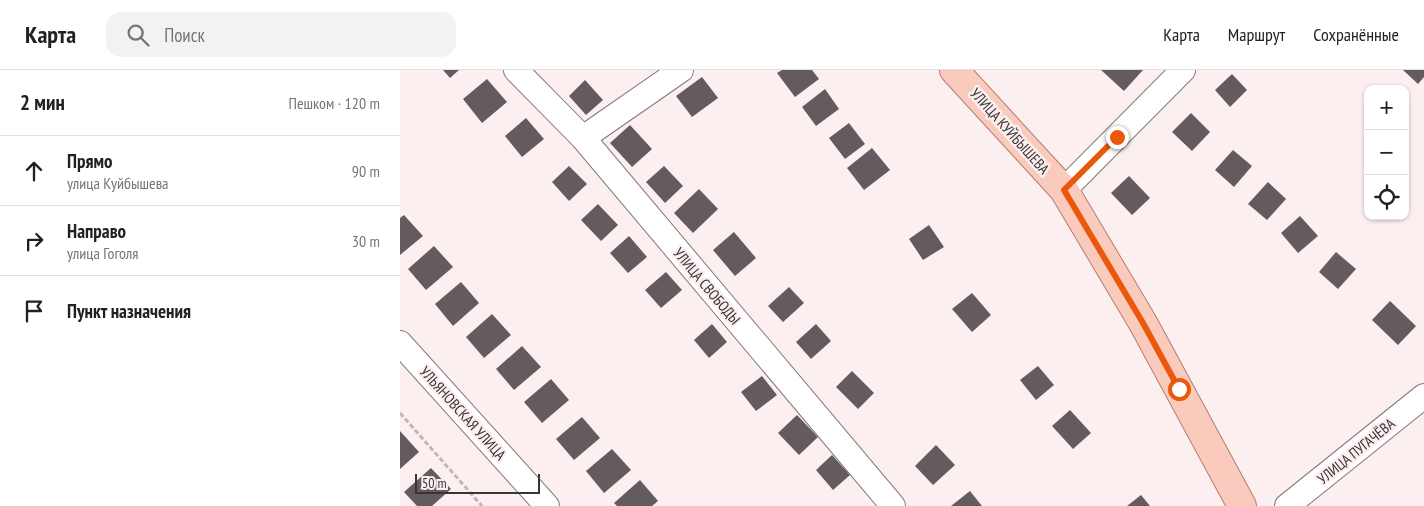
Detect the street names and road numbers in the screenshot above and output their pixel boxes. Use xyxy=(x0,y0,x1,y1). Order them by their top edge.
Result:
street label: УЛИЦА КУЙБЫШЕВА xyxy=(966,84,1054,179)
street label: УЛИЦА СВОБОДЫ xyxy=(669,244,745,328)
street label: УЛЬЯНОВСКАЯ УЛИЦА xyxy=(416,362,511,465)
street label: УЛИЦА ПУГАЧЁВА xyxy=(1313,413,1399,488)

